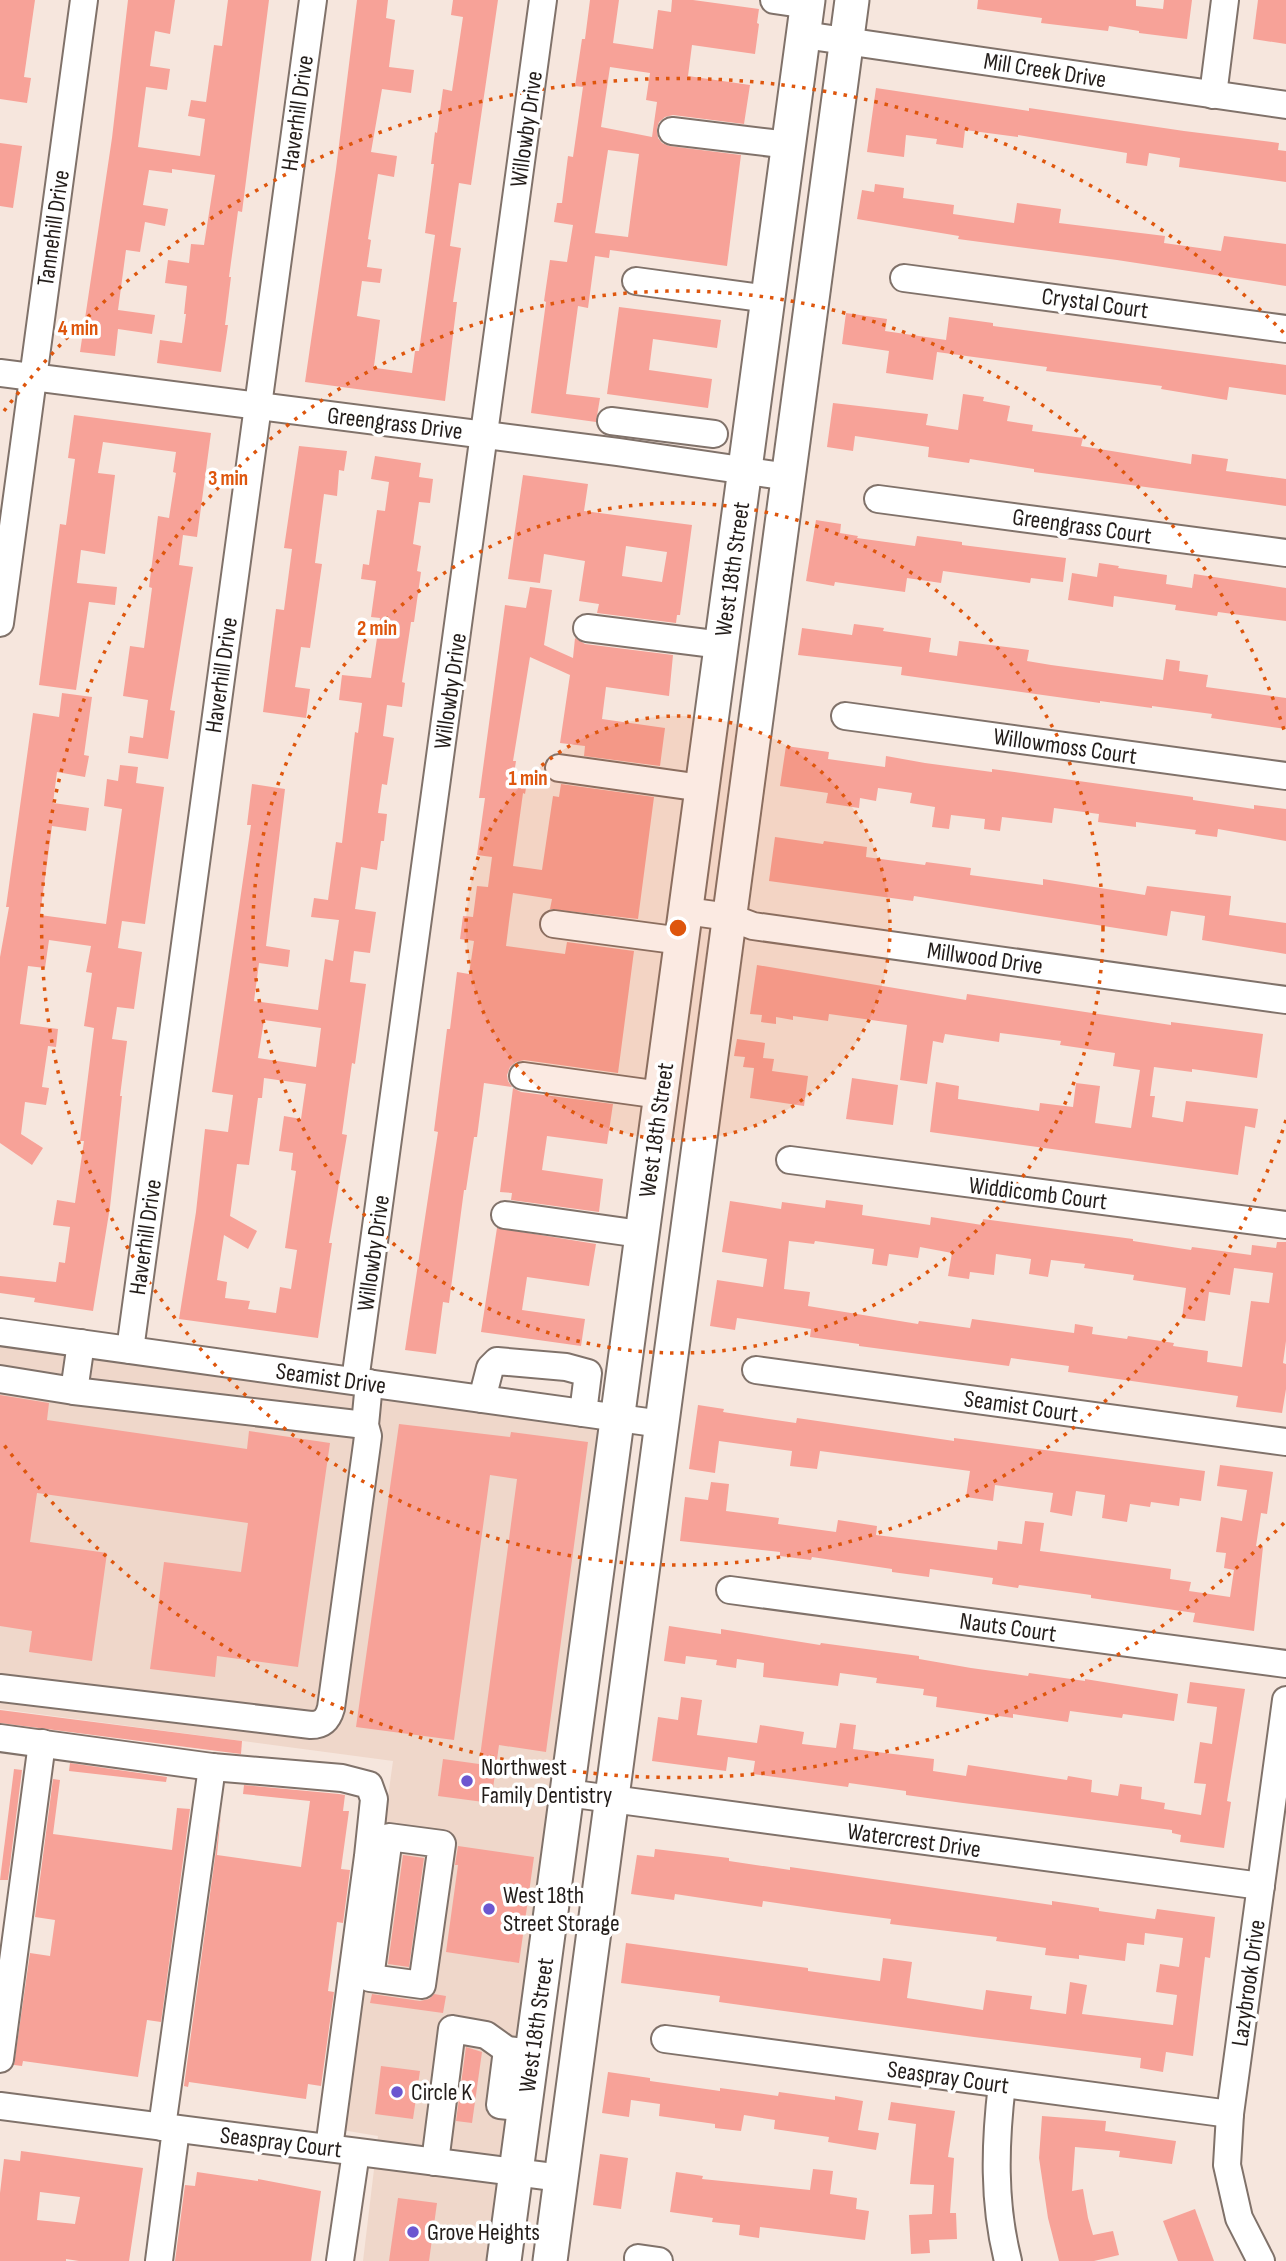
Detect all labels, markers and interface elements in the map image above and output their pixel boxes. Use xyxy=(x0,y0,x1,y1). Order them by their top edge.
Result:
street label: Mill Creek Drive xyxy=(982,46,1108,94)
street label: Haverhill Drive xyxy=(275,53,320,173)
street label: Willowby Drive xyxy=(504,69,549,189)
street label: Tannehill Drive xyxy=(31,168,76,288)
street label: Crystal Court xyxy=(1040,282,1150,325)
text: 4 min xyxy=(58,316,98,341)
street label: Greengrass Drive xyxy=(326,401,464,446)
text: 3 min xyxy=(208,466,248,491)
street label: West 18th Street xyxy=(709,500,756,638)
street label: Greengrass Court xyxy=(1011,502,1153,551)
street label: Haverhill Drive xyxy=(199,615,244,735)
text: 2 min xyxy=(357,616,397,641)
street label: Willowby Drive xyxy=(428,631,473,751)
street label: Willowmoss Court xyxy=(991,722,1138,771)
text: 1 min xyxy=(508,766,548,791)
centre of rings xyxy=(666,916,690,940)
street label: Millwood Drive xyxy=(925,936,1045,981)
street label: West 18th Street xyxy=(633,1061,680,1199)
street label: Widdicomb Court xyxy=(967,1171,1109,1216)
street label: Haverhill Drive xyxy=(123,1177,168,1297)
street label: Willowby Drive xyxy=(351,1193,396,1313)
street label: Seamist Drive xyxy=(274,1356,388,1401)
street label: Seamist Court xyxy=(962,1384,1080,1429)
street label: Nauts Court xyxy=(958,1606,1058,1649)
place label: Northwest Family Dentistry xyxy=(481,1753,612,1810)
marker: Northwest Family Dentistry xyxy=(459,1773,475,1789)
street label: Watercrest Drive xyxy=(845,1817,983,1864)
place label: West 18th Street Storage xyxy=(503,1881,620,1938)
marker: West 18th Street Storage xyxy=(481,1901,497,1917)
street label: Lazybrook Drive xyxy=(1225,1918,1272,2048)
street label: West 18th Street xyxy=(513,1956,560,2094)
street label: Seaspray Court xyxy=(885,2055,1010,2100)
place label: Circle K xyxy=(411,2078,472,2107)
marker: Circle K xyxy=(389,2084,405,2100)
street label: Seaspray Court xyxy=(218,2121,343,2164)
place label: Grove Heights xyxy=(427,2218,540,2247)
marker: Grove Heights xyxy=(405,2224,421,2240)

